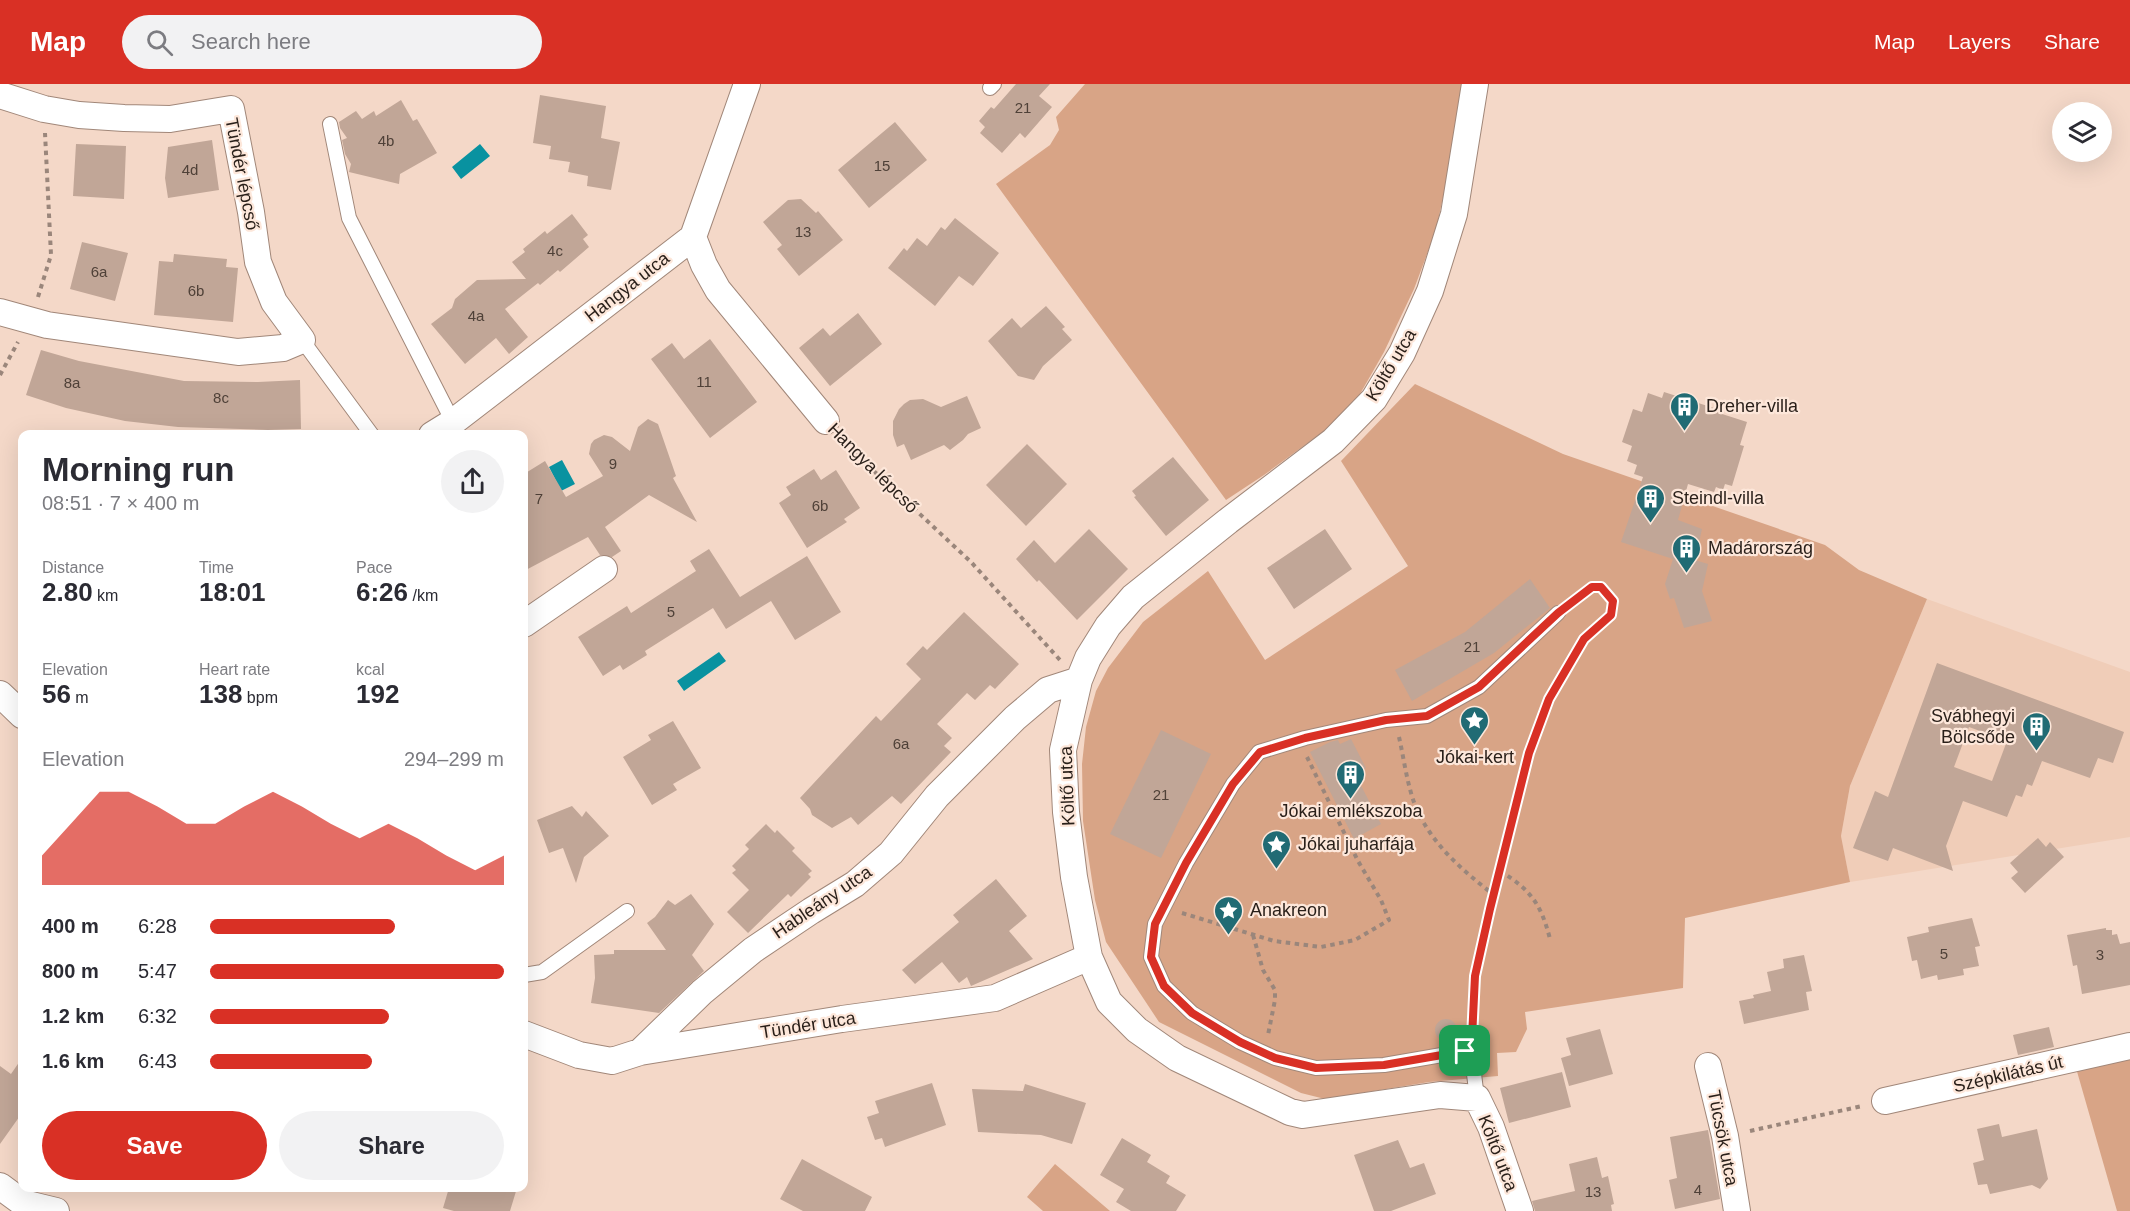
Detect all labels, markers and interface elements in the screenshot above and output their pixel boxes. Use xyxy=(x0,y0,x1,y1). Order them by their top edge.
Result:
search box xyxy=(122,15,542,69)
text: Map xyxy=(30,26,86,57)
icon: search xyxy=(143,26,176,59)
text: Search here xyxy=(191,29,311,54)
text: Map xyxy=(1874,30,1915,53)
text: Layers xyxy=(1948,30,2011,53)
text: Share xyxy=(2044,30,2100,53)
house number: 21 xyxy=(1015,99,1031,116)
map controls xyxy=(2052,102,2112,162)
button: layers xyxy=(2052,102,2112,162)
street label: Tündér lépcső xyxy=(221,116,263,232)
house number: 4b xyxy=(378,132,394,149)
house number: 15 xyxy=(874,157,890,174)
house number: 4d xyxy=(182,161,198,178)
house number: 13 xyxy=(795,223,811,240)
house number: 4c xyxy=(547,242,563,259)
street label: Hangya utca xyxy=(581,247,674,326)
house number: 6a xyxy=(91,263,108,280)
house number: 6b xyxy=(188,282,204,299)
house number: 4a xyxy=(468,307,485,324)
street label: Költő utca xyxy=(1362,325,1421,404)
house number: 11 xyxy=(696,373,712,390)
house number: 8a xyxy=(64,374,81,391)
house number: 8c xyxy=(213,389,229,406)
building icon: Dreher-villa xyxy=(1669,390,1701,432)
place label: Dreher-villa xyxy=(1706,396,1799,416)
street label: Hangya lépcső xyxy=(824,419,922,517)
button: share xyxy=(441,450,504,513)
text: Morning run xyxy=(42,451,234,488)
house number: 9 xyxy=(609,455,617,472)
building icon: Steindl-villa xyxy=(1635,482,1667,524)
place label: Steindl-villa xyxy=(1672,488,1765,508)
house number: 7 xyxy=(535,490,543,507)
text: 08:51 · 7 × 400 m xyxy=(42,492,199,514)
house number: 6b xyxy=(812,497,828,514)
building icon: Madárország xyxy=(1671,532,1703,574)
place label: Madárország xyxy=(1708,538,1813,558)
text: Distance xyxy=(42,559,104,576)
text: Time xyxy=(199,559,234,576)
text: Pace xyxy=(356,559,392,576)
text: 2.80 xyxy=(42,577,93,607)
text: 18:01 xyxy=(199,577,266,607)
text: 6:26 xyxy=(356,577,408,607)
text: km xyxy=(93,587,118,604)
text: /km xyxy=(408,587,438,604)
house number: 5 xyxy=(667,603,675,620)
house number: 21 xyxy=(1464,638,1480,655)
text: Elevation xyxy=(42,661,108,678)
text: Heart rate xyxy=(199,661,270,678)
text: kcal xyxy=(356,661,384,678)
text: 56 xyxy=(42,679,71,709)
text: 138 xyxy=(199,679,242,709)
text: 192 xyxy=(356,679,399,709)
text: m xyxy=(71,689,89,706)
text: bpm xyxy=(242,689,278,706)
place icon: Jókai-kert xyxy=(1459,704,1491,746)
place label: Svábhegyi Bölcsőde xyxy=(1931,706,2015,747)
building icon: Svábhegyi Bölcsőde xyxy=(2020,710,2052,752)
house number: 6a xyxy=(893,735,910,752)
street label: Költő utca xyxy=(1056,745,1078,826)
place label: Jókai-kert xyxy=(1436,747,1514,767)
text: Elevation xyxy=(42,748,124,770)
text: 294–299 m xyxy=(404,748,504,770)
building icon: Jókai emlékszoba xyxy=(1335,758,1367,800)
house number: 21 xyxy=(1153,786,1169,803)
place label: Jókai emlékszoba xyxy=(1279,801,1424,821)
place icon: Jókai juharfája xyxy=(1261,828,1293,870)
place label: Jókai juharfája xyxy=(1298,834,1415,854)
street label: Hableány utca xyxy=(769,861,876,942)
place icon: Anakreon xyxy=(1213,894,1245,936)
place label: Anakreon xyxy=(1250,900,1327,920)
text: 400 m xyxy=(42,915,99,937)
text: 6:28 xyxy=(138,915,177,937)
house number: 5 xyxy=(1940,945,1948,962)
house number: 3 xyxy=(2096,946,2104,963)
text: 800 m xyxy=(42,960,99,982)
text: 5:47 xyxy=(138,960,177,982)
text: 1.2 km xyxy=(42,1005,104,1027)
text: 6:32 xyxy=(138,1005,177,1027)
street label: Tündér utca xyxy=(759,1007,858,1042)
pin xyxy=(1439,1025,1490,1076)
icon: arrive xyxy=(1448,1034,1481,1067)
text: 1.6 km xyxy=(42,1050,104,1072)
text: 6:43 xyxy=(138,1050,177,1072)
street label: Szépkilátás út xyxy=(1951,1052,2065,1096)
street label: Tücsök utca xyxy=(1704,1088,1742,1189)
button: Save xyxy=(42,1111,267,1180)
button: Share xyxy=(279,1111,504,1180)
street label: Költő utca xyxy=(1474,1112,1522,1195)
house number: 4 xyxy=(1694,1181,1702,1198)
house number: 13 xyxy=(1585,1183,1601,1200)

